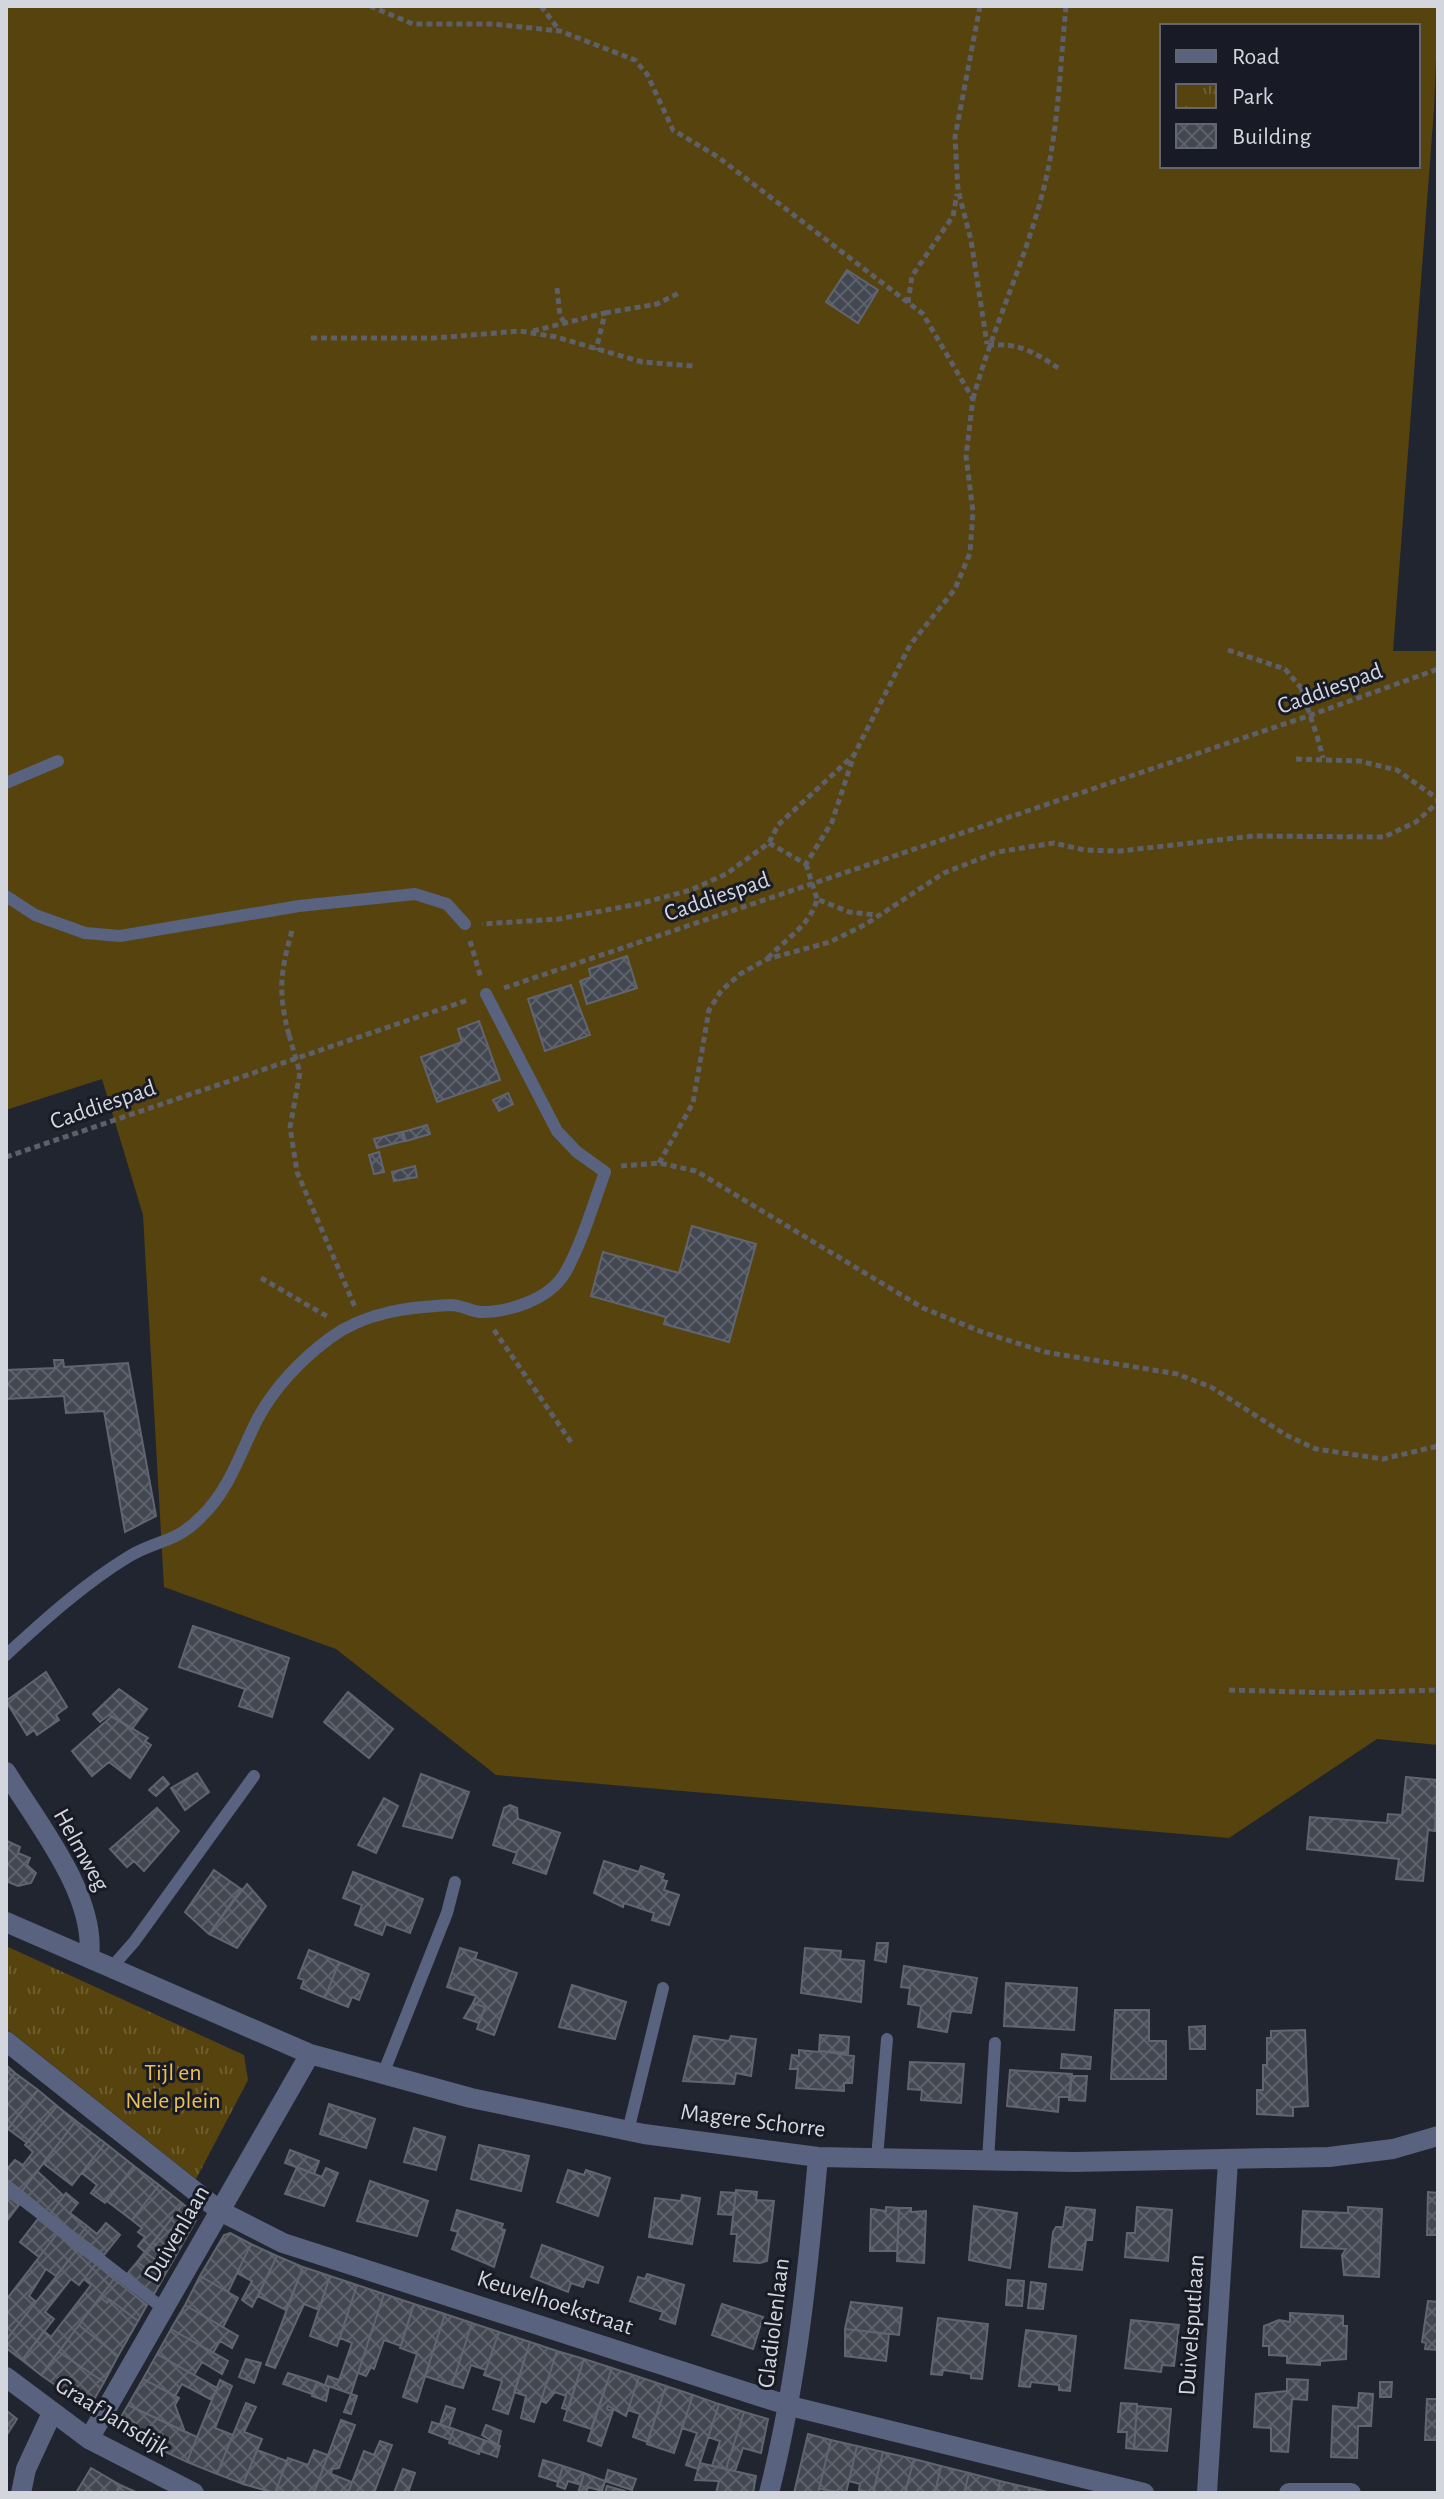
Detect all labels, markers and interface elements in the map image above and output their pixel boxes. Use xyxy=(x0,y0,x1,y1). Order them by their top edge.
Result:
legend xyxy=(1160,24,1420,168)
text: Road xyxy=(1232,45,1280,69)
text: Park xyxy=(1232,85,1273,109)
text: Building xyxy=(1232,125,1311,149)
street label: Caddiespad xyxy=(1274,659,1386,719)
street label: Caddiespad xyxy=(661,868,773,926)
street label: Caddiespad xyxy=(47,1076,159,1134)
street label: Helmweg xyxy=(49,1805,113,1895)
park label: Tijl en Nele plein xyxy=(125,2061,221,2113)
street label: Magere Schorre xyxy=(679,2100,827,2142)
street label: Duivenlaan xyxy=(140,2182,214,2286)
street label: Duivelsputlaan xyxy=(1175,2254,1209,2396)
street label: Gladiolenlaan xyxy=(754,2257,794,2389)
street label: Keuvelhoekstraat xyxy=(474,2266,636,2340)
street label: Graaf Jansdijk xyxy=(51,2373,173,2461)

